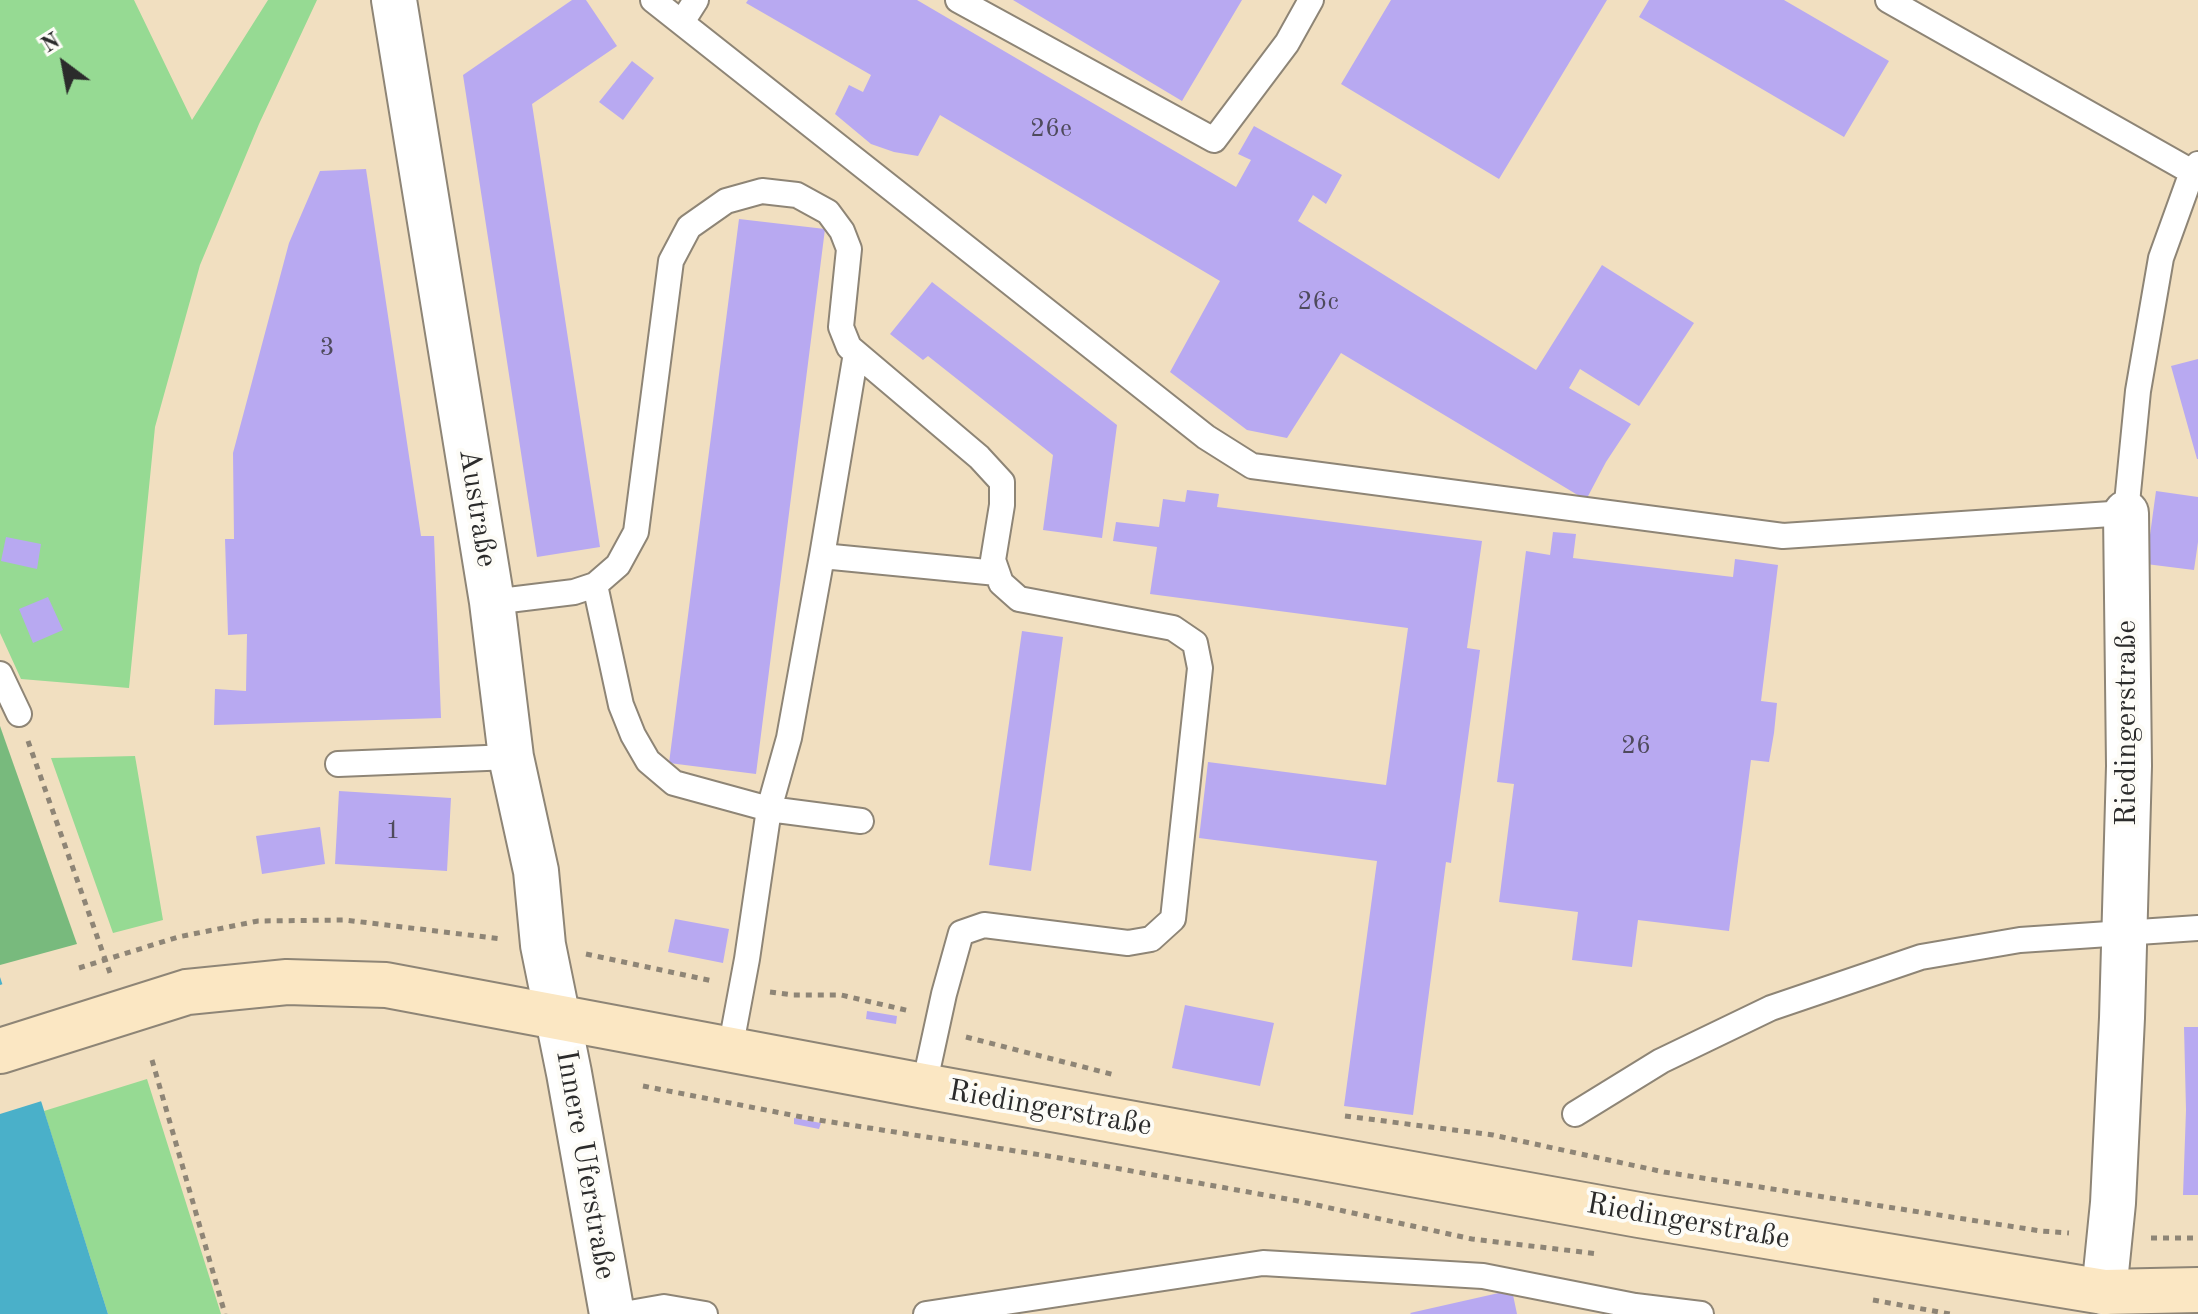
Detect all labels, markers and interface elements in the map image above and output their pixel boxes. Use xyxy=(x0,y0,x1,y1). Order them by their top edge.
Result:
north arrow xyxy=(24,24,104,104)
text: N xyxy=(38,30,64,57)
house number: 26e xyxy=(1030,113,1072,145)
house number: 26c xyxy=(1297,286,1339,318)
house number: 3 xyxy=(319,332,335,364)
street label: Austraße xyxy=(450,446,504,570)
street label: Riedingerstraße xyxy=(2109,620,2145,826)
house number: 26 xyxy=(1621,730,1651,762)
house number: 1 xyxy=(385,815,401,847)
street label: Innere Uferstraße xyxy=(547,1048,623,1282)
street label: Riedingerstraße xyxy=(946,1073,1154,1145)
street label: Riedingerstraße xyxy=(1584,1186,1792,1258)

